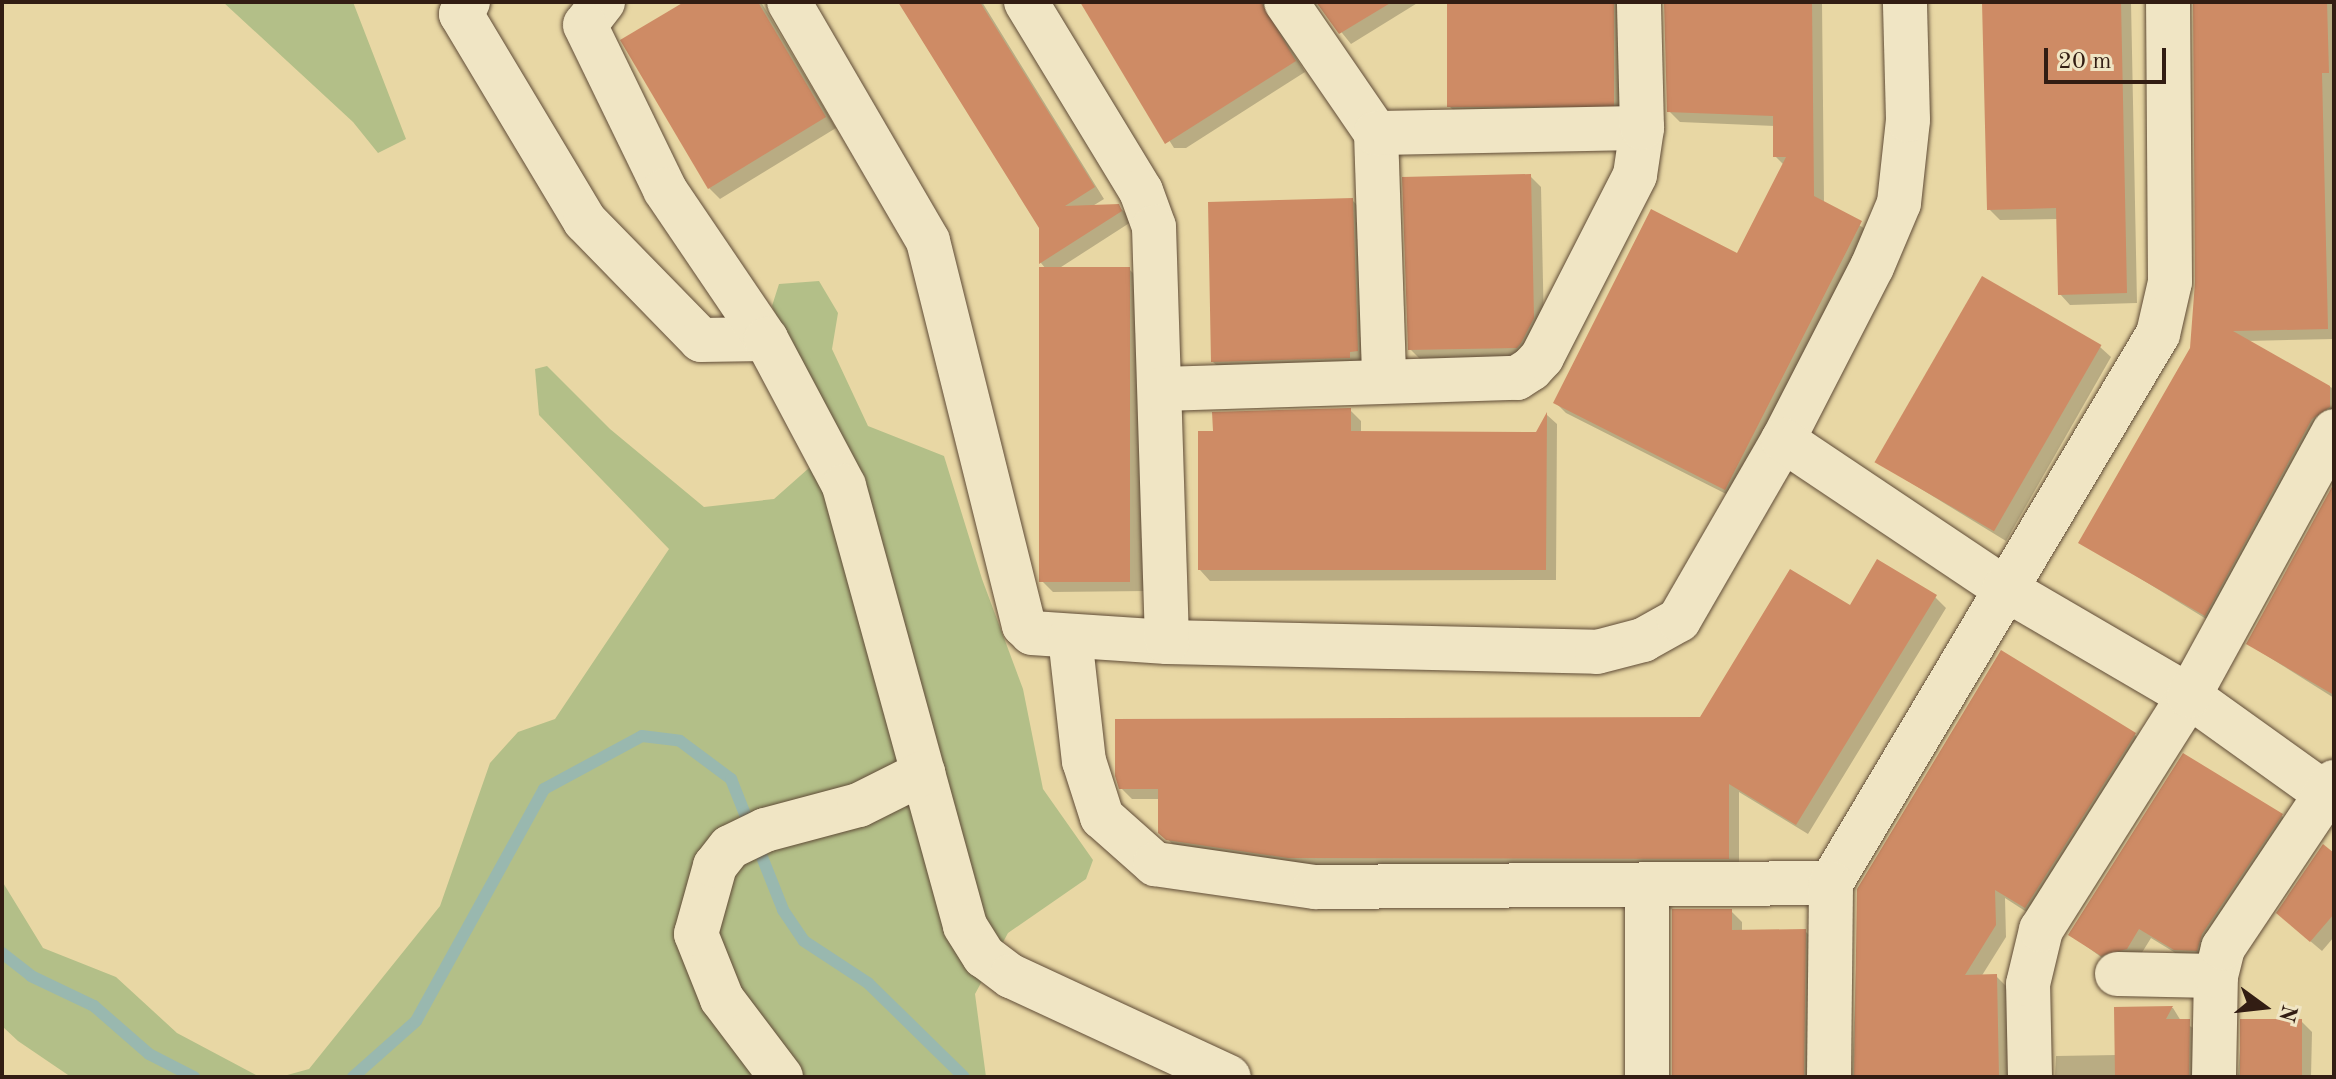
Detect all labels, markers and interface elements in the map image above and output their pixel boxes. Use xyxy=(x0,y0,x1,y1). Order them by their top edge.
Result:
scale bar xyxy=(2048,32,2170,82)
text: 20 m xyxy=(2058,50,2112,74)
north arrow xyxy=(2224,967,2304,1047)
text: N xyxy=(2274,1002,2300,1024)

